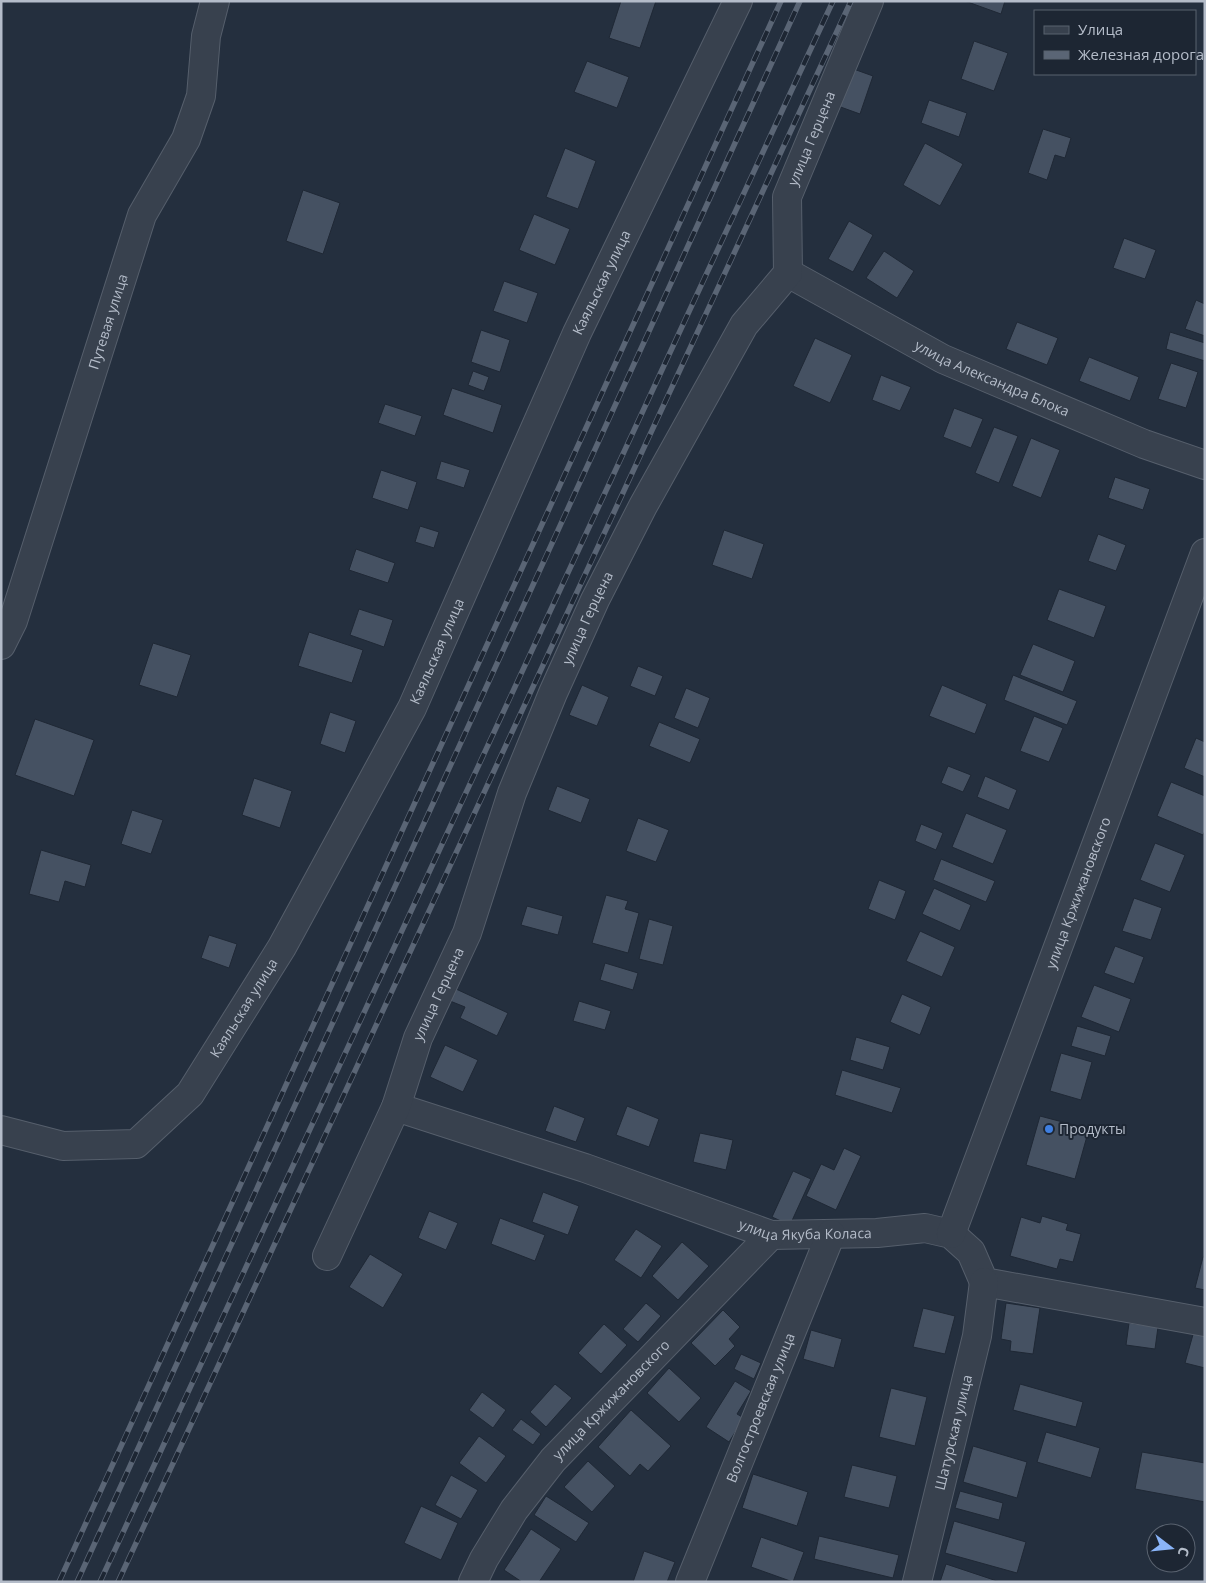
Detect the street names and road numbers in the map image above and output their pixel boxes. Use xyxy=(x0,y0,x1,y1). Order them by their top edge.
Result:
street label: улица Герцена xyxy=(783,88,839,189)
street label: Каяльская улица xyxy=(568,227,634,338)
street label: Путевая улица xyxy=(84,271,132,372)
street label: улица Александра Блока xyxy=(911,335,1073,420)
street label: улица Герцена xyxy=(557,568,617,668)
street label: Каяльская улица xyxy=(405,595,468,707)
street label: улица Кржижановского xyxy=(1041,814,1115,971)
street label: улица Герцена xyxy=(408,944,468,1044)
street label: Каяльская улица xyxy=(205,954,282,1061)
street label: улица Якуба Коласа xyxy=(737,1214,872,1244)
street label: Волгостроевская улица xyxy=(721,1330,799,1485)
street label: улица Кржижановского xyxy=(548,1335,674,1464)
street label: Шатурская улица xyxy=(930,1373,976,1492)

